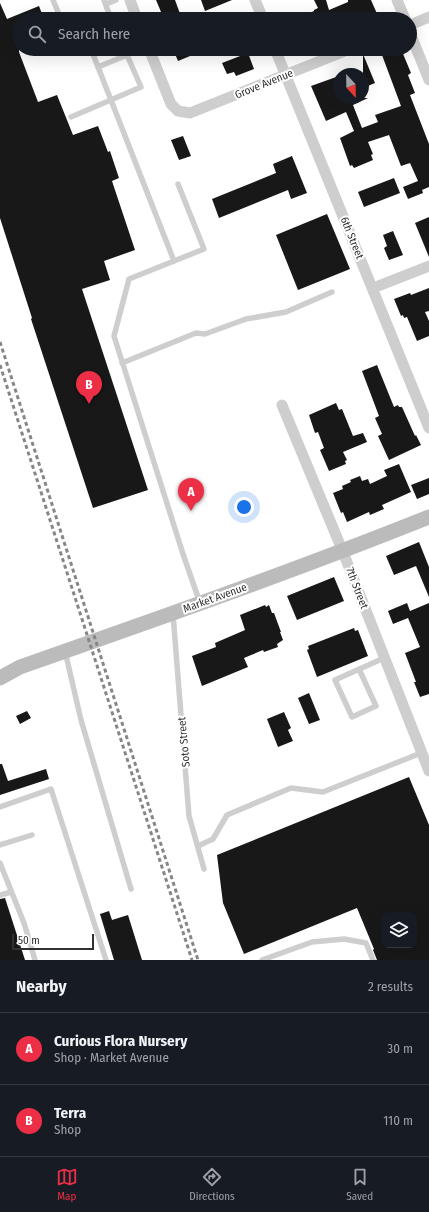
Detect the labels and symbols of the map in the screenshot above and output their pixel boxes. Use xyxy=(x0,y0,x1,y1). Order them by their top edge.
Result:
street label: Grove Avenue xyxy=(233,66,295,102)
north arrow xyxy=(333,68,369,104)
street label: 6th Street xyxy=(338,215,367,261)
pin: B xyxy=(76,371,102,404)
pin: A xyxy=(178,478,204,511)
your location xyxy=(234,497,254,517)
street label: 7th Street xyxy=(343,565,371,611)
street label: Market Avenue xyxy=(181,580,249,616)
street label: Soto Street xyxy=(175,716,193,768)
scale bar xyxy=(12,932,94,951)

